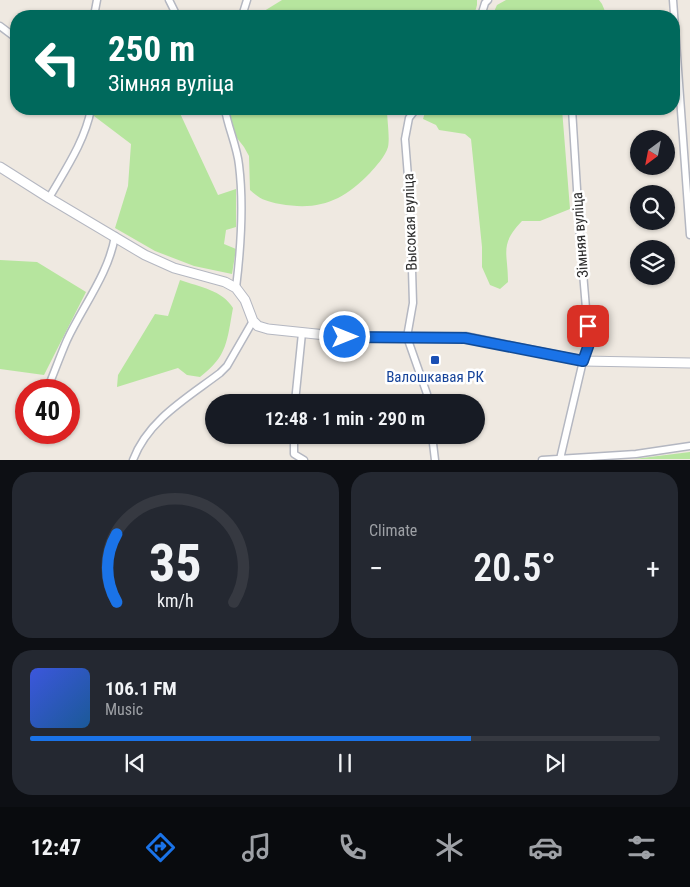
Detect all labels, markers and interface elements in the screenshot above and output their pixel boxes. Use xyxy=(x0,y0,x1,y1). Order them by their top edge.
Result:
text: 250 m xyxy=(108,29,195,70)
icon: left xyxy=(25,30,90,95)
text: Зімняя вуліца xyxy=(108,71,234,96)
north arrow xyxy=(630,130,675,175)
map controls xyxy=(630,130,675,285)
street label: Высокая вуліца xyxy=(399,173,421,271)
button: search xyxy=(630,185,675,230)
street label: Зімняя вуліца xyxy=(568,191,592,279)
button: layers xyxy=(630,240,675,285)
pin xyxy=(567,305,609,347)
position arrow xyxy=(318,310,370,362)
icon: arrive xyxy=(574,312,602,340)
marker: Валошкавая РК xyxy=(429,354,441,366)
place label: Валошкавая РК xyxy=(386,368,484,386)
speed limit sign: 40 xyxy=(15,379,80,444)
text: 12:48 · 1 min · 290 m xyxy=(265,407,425,430)
text: Climate xyxy=(369,521,417,540)
text: 35 xyxy=(149,533,202,594)
text: 20.5° xyxy=(473,546,556,590)
text: − xyxy=(369,552,383,585)
text: + xyxy=(646,552,660,585)
text: km/h xyxy=(157,590,194,611)
text: 106.1 FM xyxy=(105,677,177,700)
text: Music xyxy=(105,700,143,719)
icon: previous xyxy=(121,749,149,777)
icon: pause xyxy=(331,749,359,777)
icon: next xyxy=(541,749,569,777)
icon: directions xyxy=(143,830,178,865)
icon: music xyxy=(239,830,274,865)
icon: phone xyxy=(335,830,370,865)
icon: climate xyxy=(432,830,467,865)
icon: car xyxy=(528,830,563,865)
icon: filters xyxy=(624,830,659,865)
text: 12:47 xyxy=(31,835,81,860)

